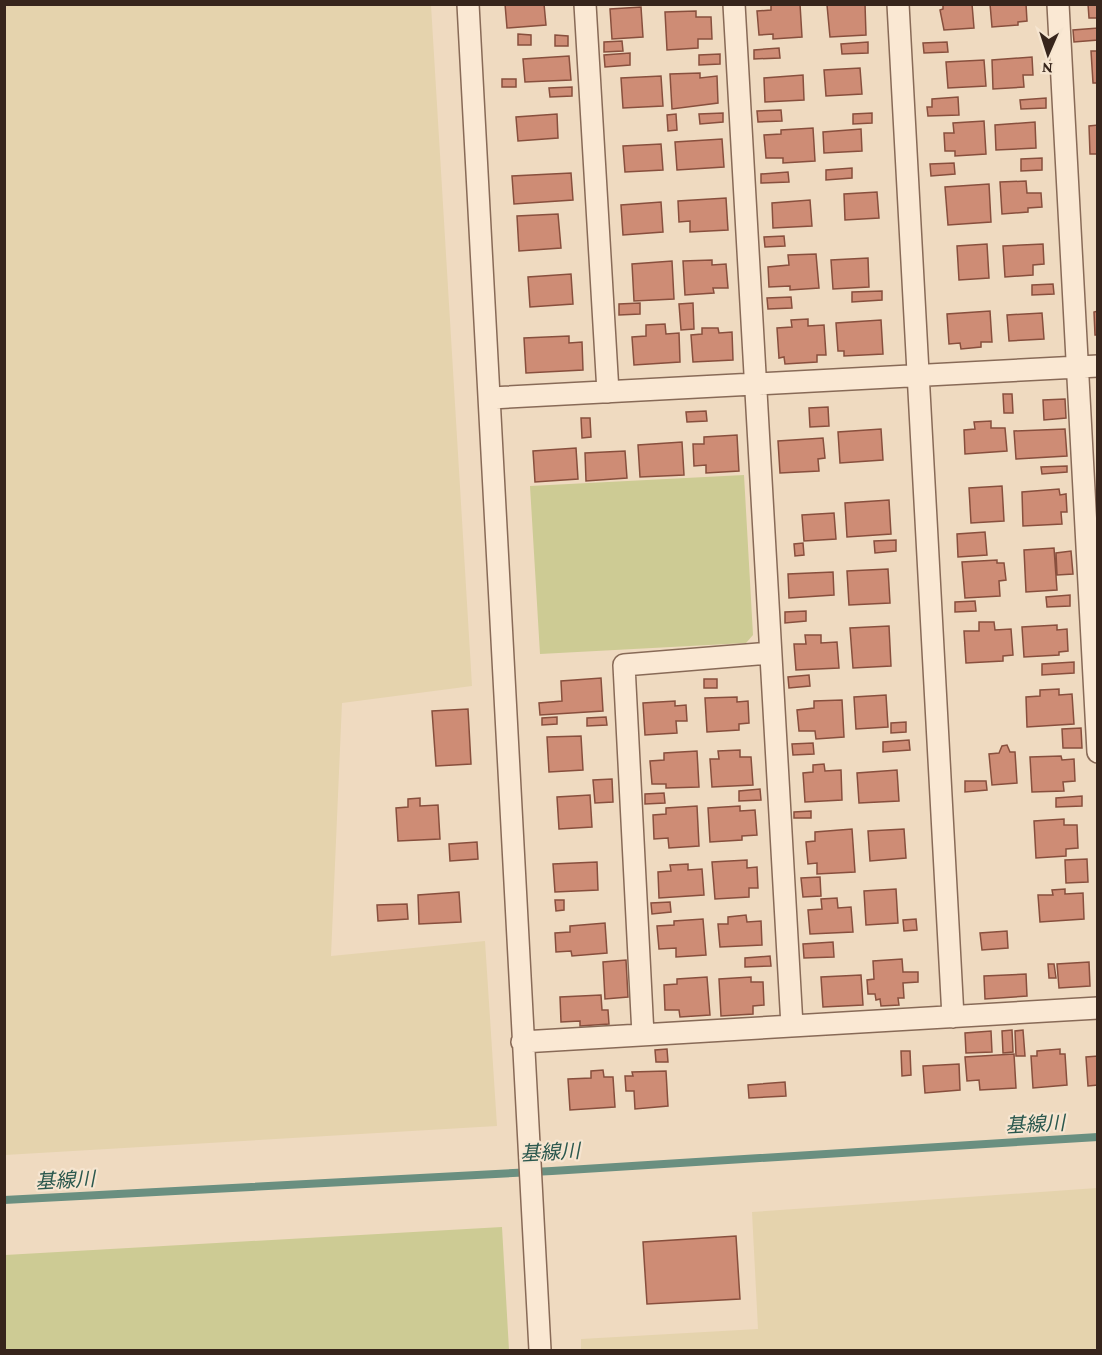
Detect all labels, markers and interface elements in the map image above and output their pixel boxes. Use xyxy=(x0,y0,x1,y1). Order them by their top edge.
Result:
north arrow xyxy=(1018,24,1078,84)
text: N xyxy=(1041,60,1053,77)
water label: 基線川 xyxy=(1004,1111,1068,1137)
water label: 基線川 xyxy=(519,1139,583,1165)
water label: 基線川 xyxy=(34,1167,98,1193)

